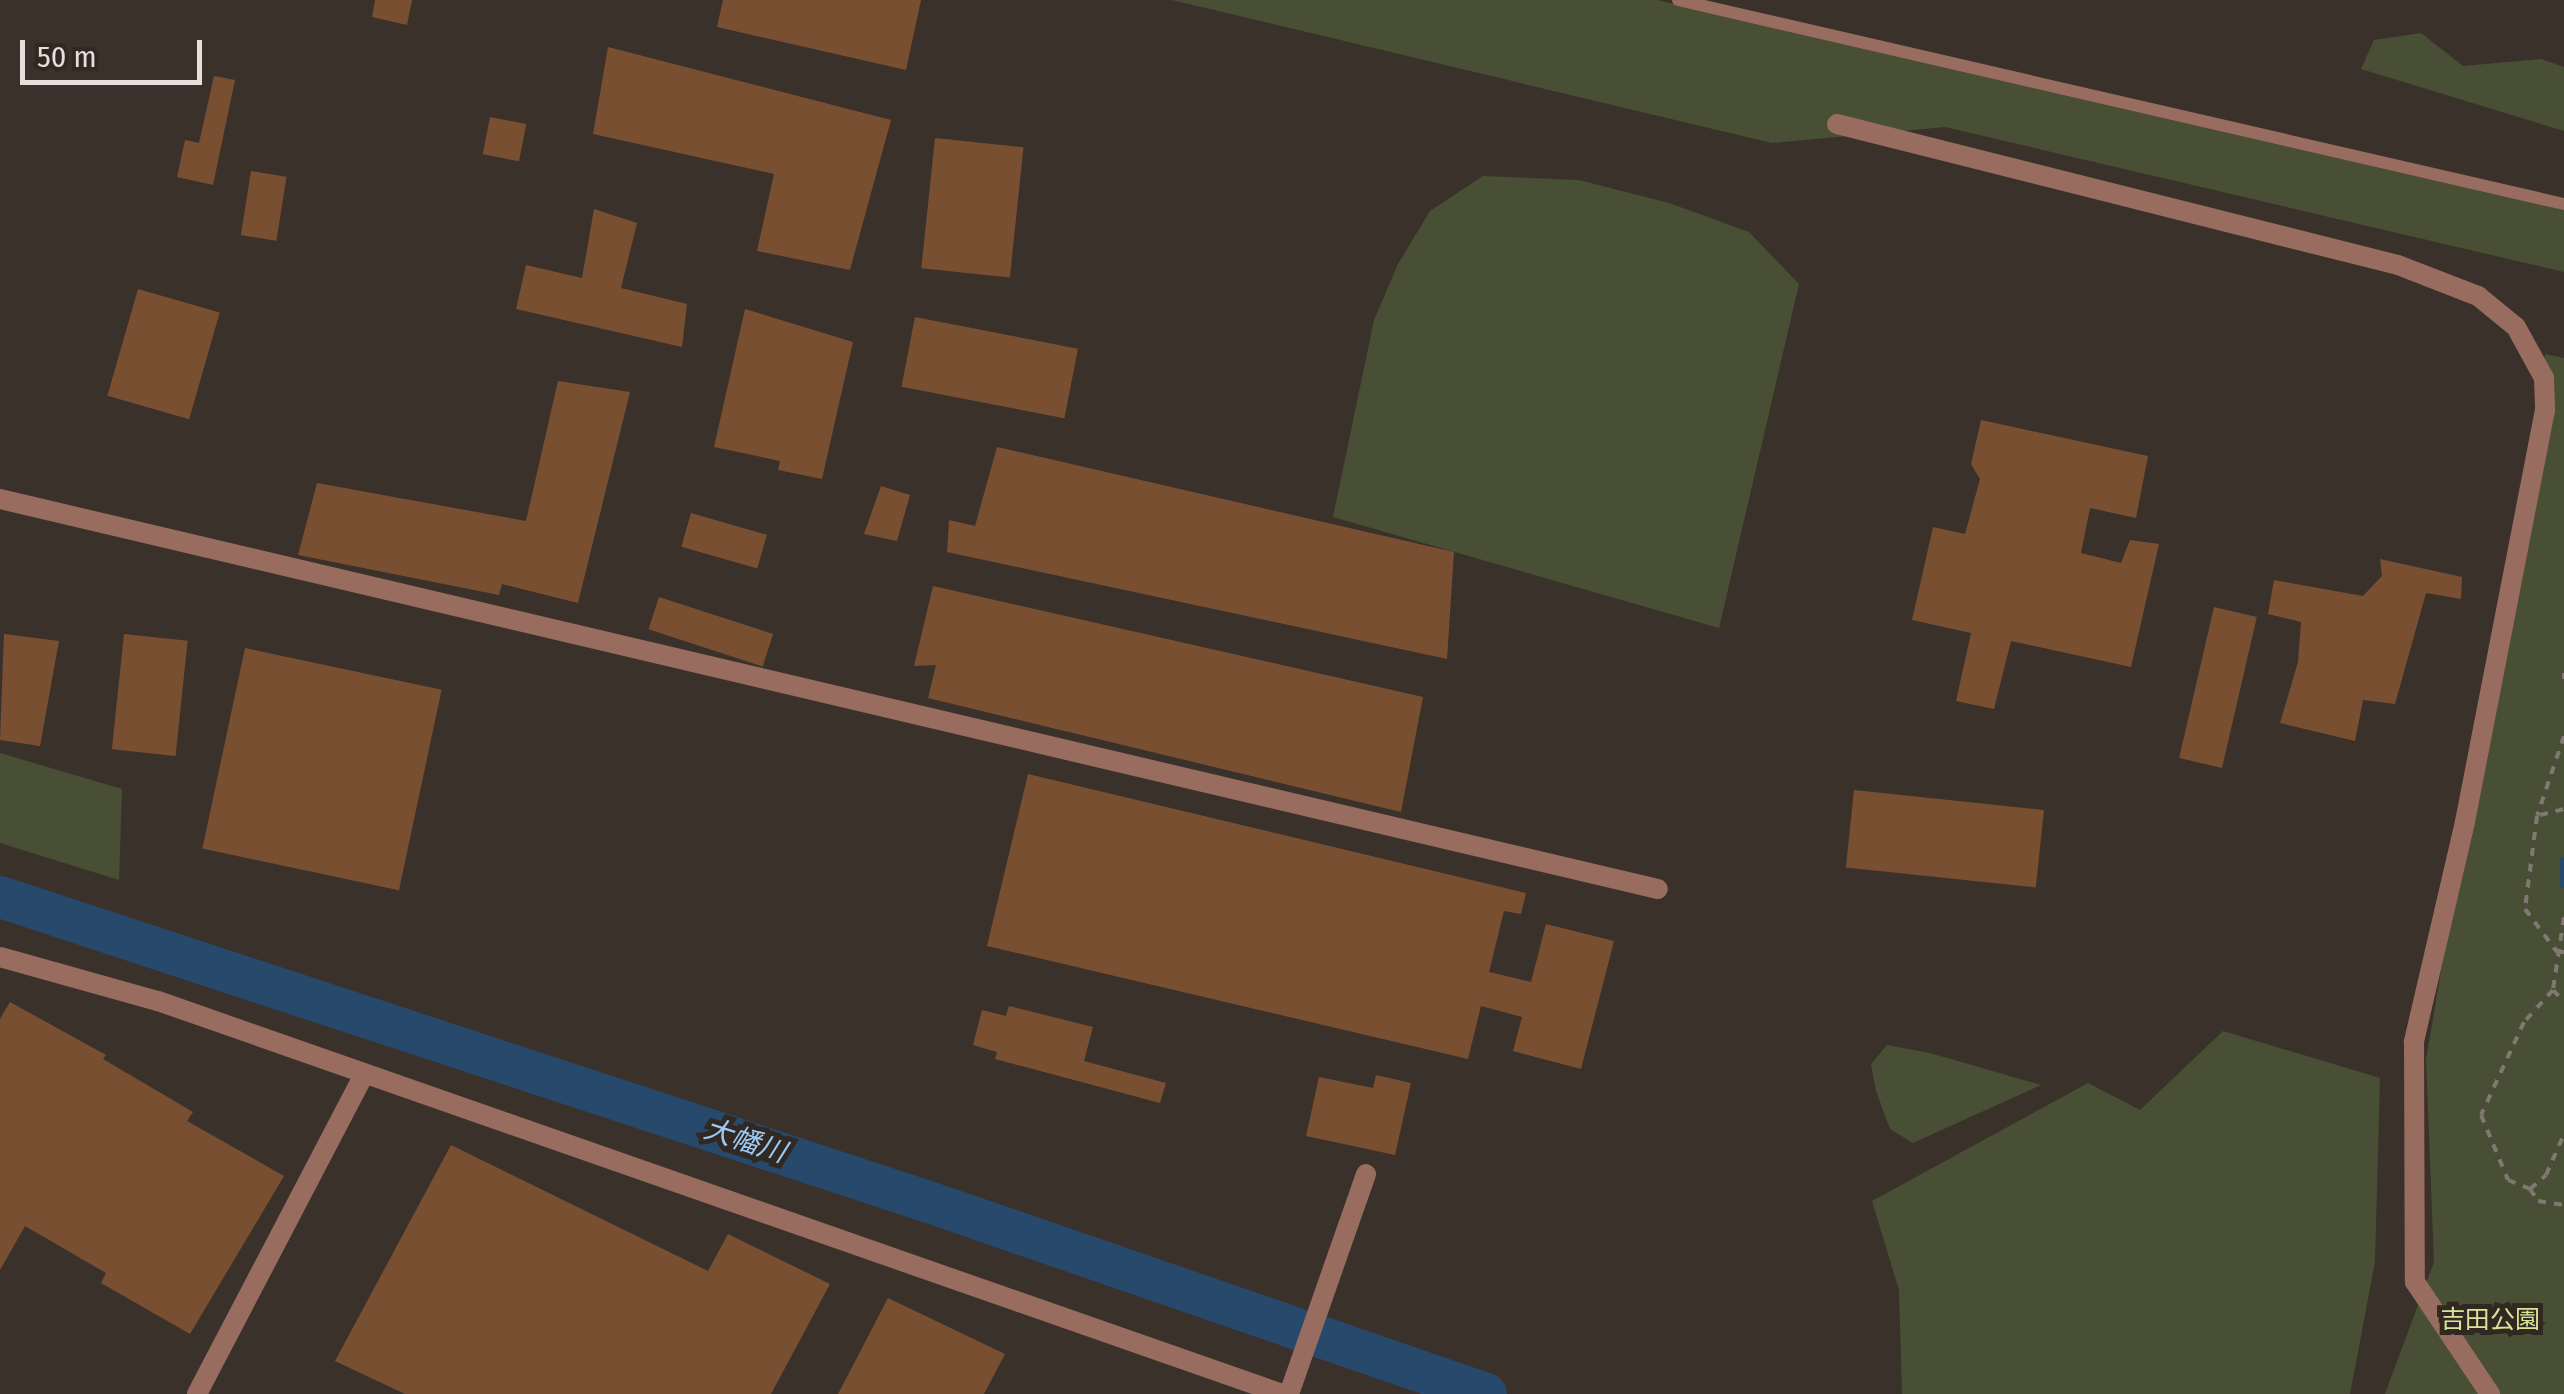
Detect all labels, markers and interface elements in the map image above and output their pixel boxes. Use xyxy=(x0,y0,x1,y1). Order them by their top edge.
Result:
scale bar xyxy=(25,20,208,82)
text: 50 m xyxy=(37,39,97,75)
water label: 大幡川 xyxy=(700,1112,790,1170)
park label: 吉田公園 xyxy=(2440,1305,2540,1335)

